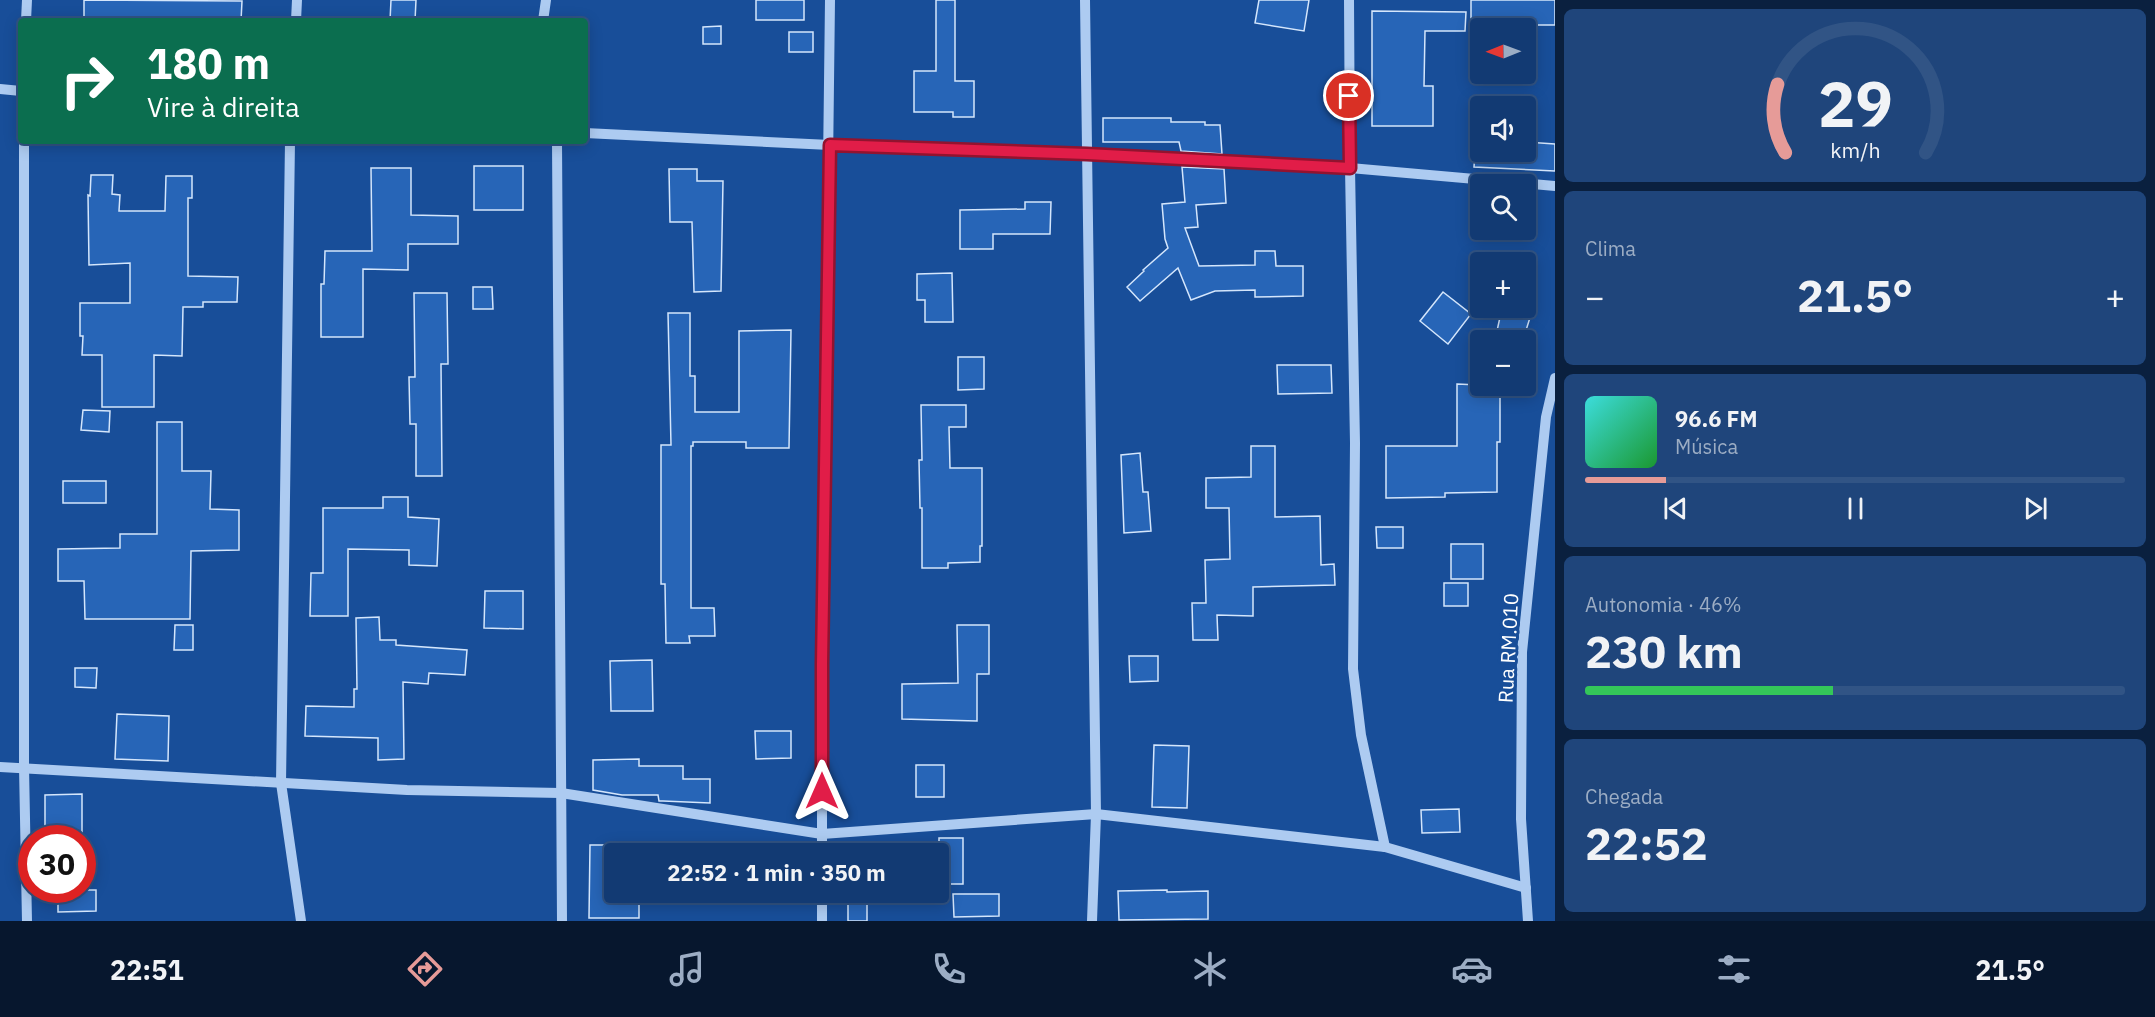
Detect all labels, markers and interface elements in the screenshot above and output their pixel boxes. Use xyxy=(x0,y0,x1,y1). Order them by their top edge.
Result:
north arrow xyxy=(1470,18,1536,84)
map controls xyxy=(1470,18,1536,396)
text: 180 m xyxy=(147,36,270,91)
icon: right xyxy=(48,42,126,120)
text: 29 xyxy=(1818,63,1892,144)
pin xyxy=(1323,70,1374,121)
icon: arrive xyxy=(1332,79,1365,112)
text: Vire à direita xyxy=(147,89,300,124)
button: sound xyxy=(1470,96,1536,162)
text: km/h xyxy=(1830,136,1880,164)
button: search xyxy=(1470,174,1536,240)
text: Clima xyxy=(1585,235,1636,262)
button: + xyxy=(1470,252,1536,318)
text: 21.5° xyxy=(1797,266,1913,324)
text: − xyxy=(1585,275,1605,318)
text: + xyxy=(2105,275,2125,318)
button: − xyxy=(1470,330,1536,396)
text: 96.6 FM xyxy=(1675,404,1758,433)
text: Música xyxy=(1675,433,1738,460)
icon: previous xyxy=(1659,492,1692,525)
icon: pause xyxy=(1839,492,1872,525)
icon: next xyxy=(2019,492,2052,525)
text: Autonomia · 46% xyxy=(1585,591,1742,618)
street label: Rua RM.010 xyxy=(1492,592,1524,704)
text: 230 km xyxy=(1585,622,1743,680)
position arrow xyxy=(790,759,854,823)
text: Chegada xyxy=(1585,783,1663,810)
text: 22:52 xyxy=(1585,814,1708,872)
speed limit sign: 30 xyxy=(18,825,96,903)
text: 22:52 · 1 min · 350 m xyxy=(667,858,886,887)
icon: directions xyxy=(404,948,446,990)
icon: music xyxy=(666,948,708,990)
icon: phone xyxy=(928,948,970,990)
icon: climate xyxy=(1189,948,1231,990)
icon: car xyxy=(1451,948,1493,990)
icon: filters xyxy=(1713,948,1755,990)
text: 22:51 xyxy=(110,952,184,987)
text: 21.5° xyxy=(1975,952,2045,987)

